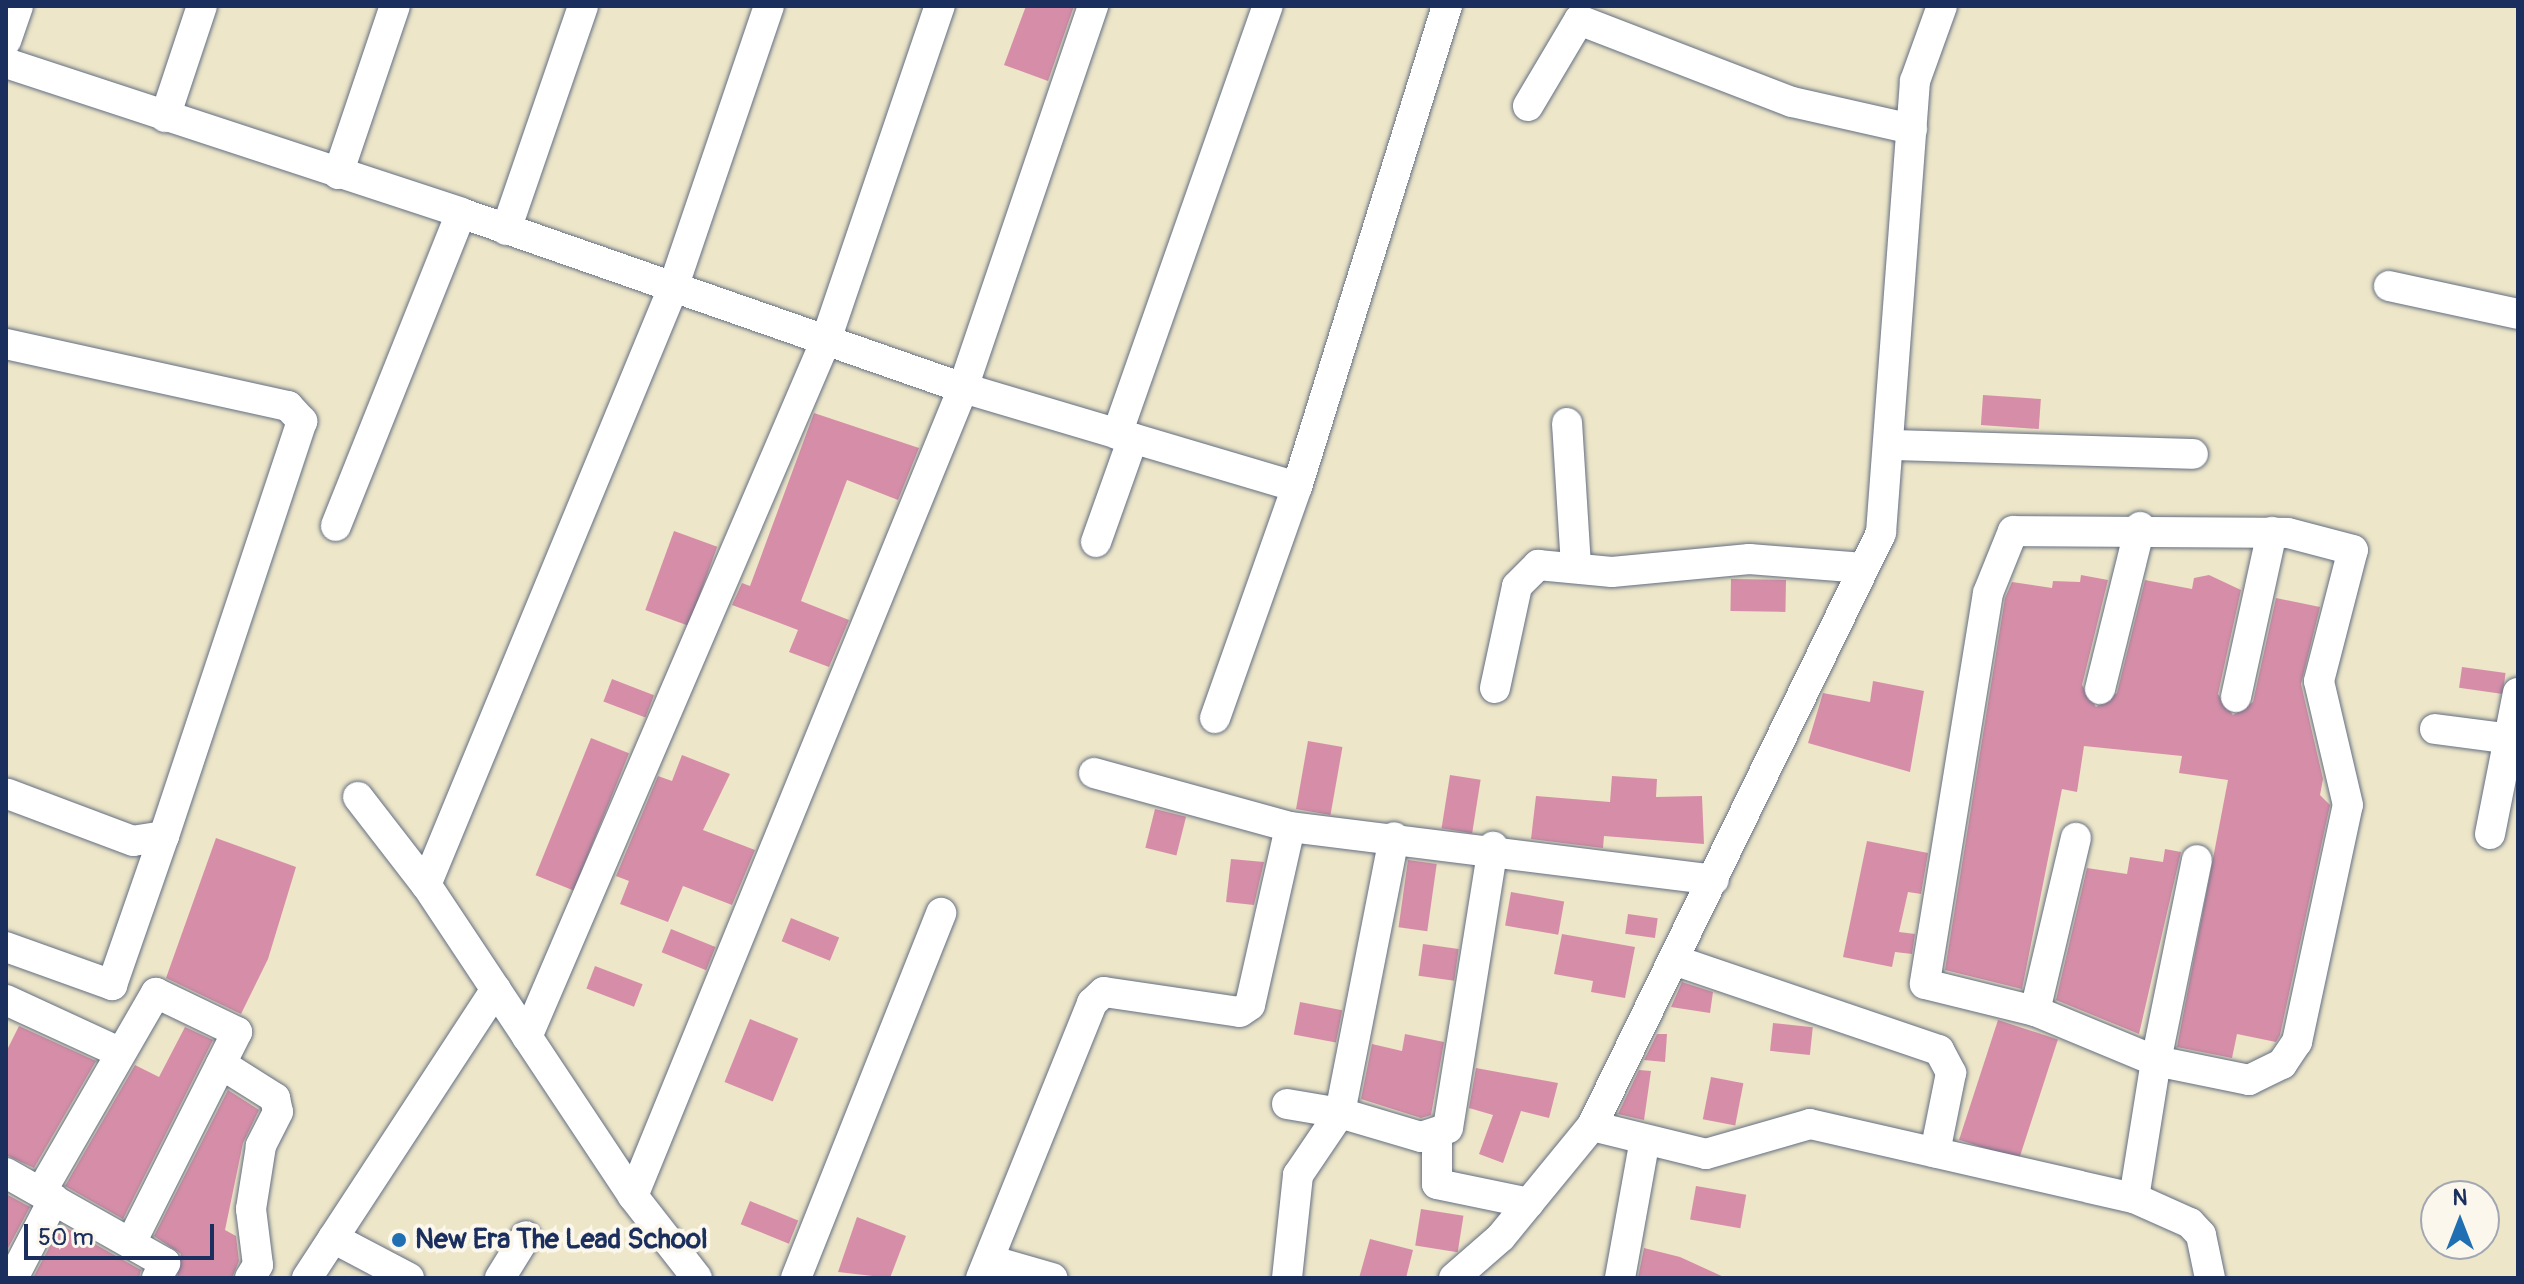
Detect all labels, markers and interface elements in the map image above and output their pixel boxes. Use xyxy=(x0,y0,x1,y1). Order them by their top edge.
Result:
north arrow xyxy=(2420,1180,2500,1260)
text: N xyxy=(2453,1184,2467,1212)
scale bar xyxy=(28,1208,218,1258)
text: 50 m xyxy=(38,1223,94,1252)
place label: New Era The Lead School xyxy=(415,1223,708,1257)
marker: New Era The Lead School xyxy=(390,1231,408,1249)

